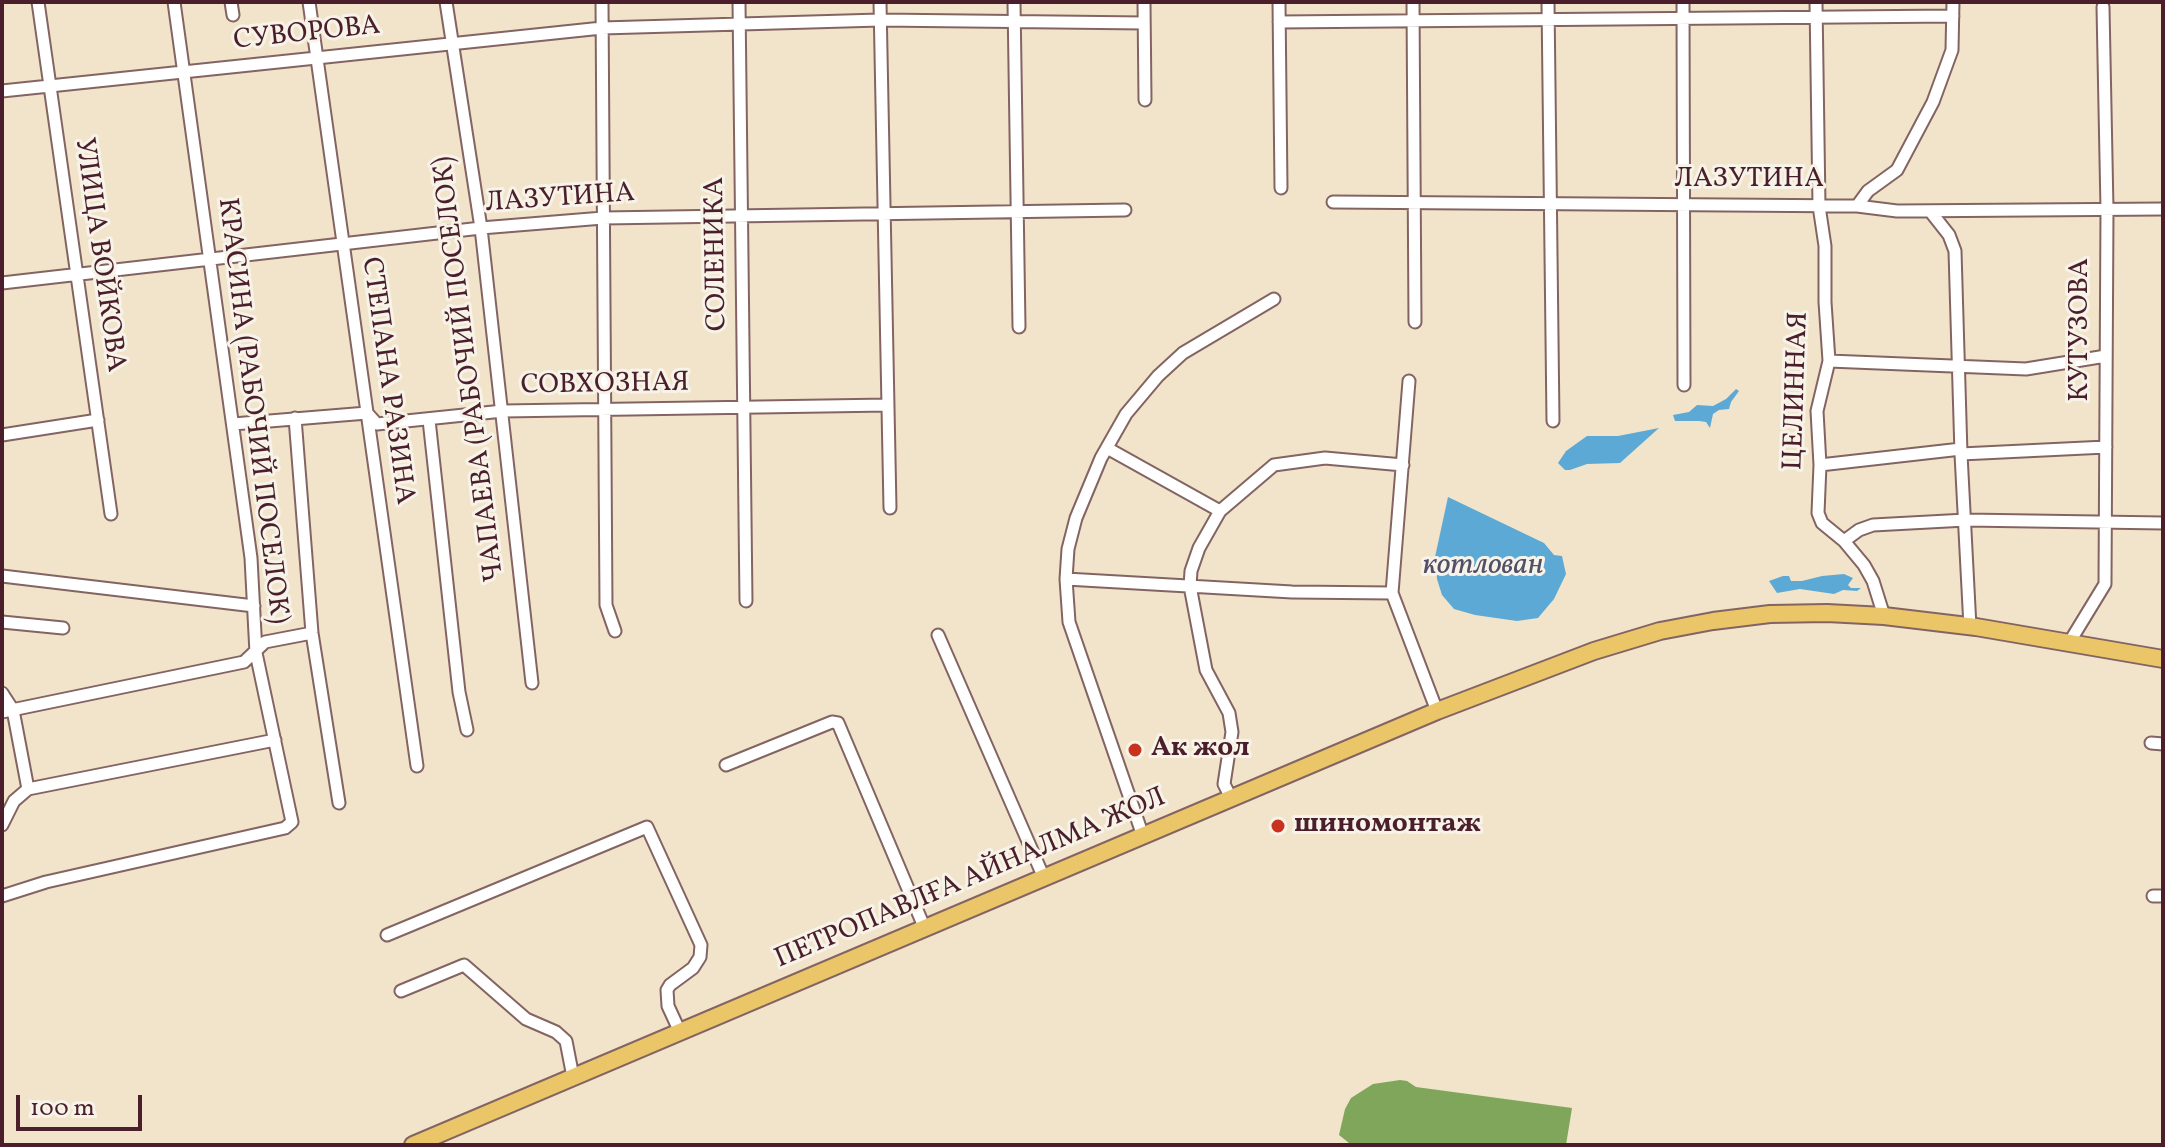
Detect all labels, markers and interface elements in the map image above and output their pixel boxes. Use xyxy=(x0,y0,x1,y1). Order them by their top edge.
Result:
street label: СУВОРОВА xyxy=(232,11,382,59)
street label: УЛИЦА ВОЙКОВА xyxy=(65,136,131,374)
street label: ЧАПАЕВА (РАБОЧИЙ ПОСЕЛОК) xyxy=(428,154,514,584)
street label: ЛАЗУТИНА xyxy=(1674,164,1824,198)
street label: СОЛЕНИКА xyxy=(700,177,736,331)
street label: ЛАЗУТИНА xyxy=(484,178,636,222)
street label: КРАСИНА (РАБОЧИЙ ПОСЕЛОК) xyxy=(208,196,294,626)
street label: СТЕПАНА РАЗИНА xyxy=(352,255,420,507)
street label: КУТУЗОВА xyxy=(2065,258,2099,402)
street label: ЦЕЛИННАЯ xyxy=(1778,311,1818,471)
street label: СОВХОЗНАЯ xyxy=(520,368,690,404)
water label: котлован xyxy=(1423,549,1543,585)
place label: Ак жол xyxy=(1151,733,1250,767)
marker: Ак жол xyxy=(1126,741,1144,759)
street label: ПЕТРОПАВЛҒА АЙНАЛМА ЖОЛ xyxy=(771,782,1171,978)
place label: шиномонтаж xyxy=(1294,809,1481,843)
marker: шиномонтаж xyxy=(1269,817,1287,835)
scale bar xyxy=(20,1079,146,1129)
text: 100 m xyxy=(30,1092,95,1126)

